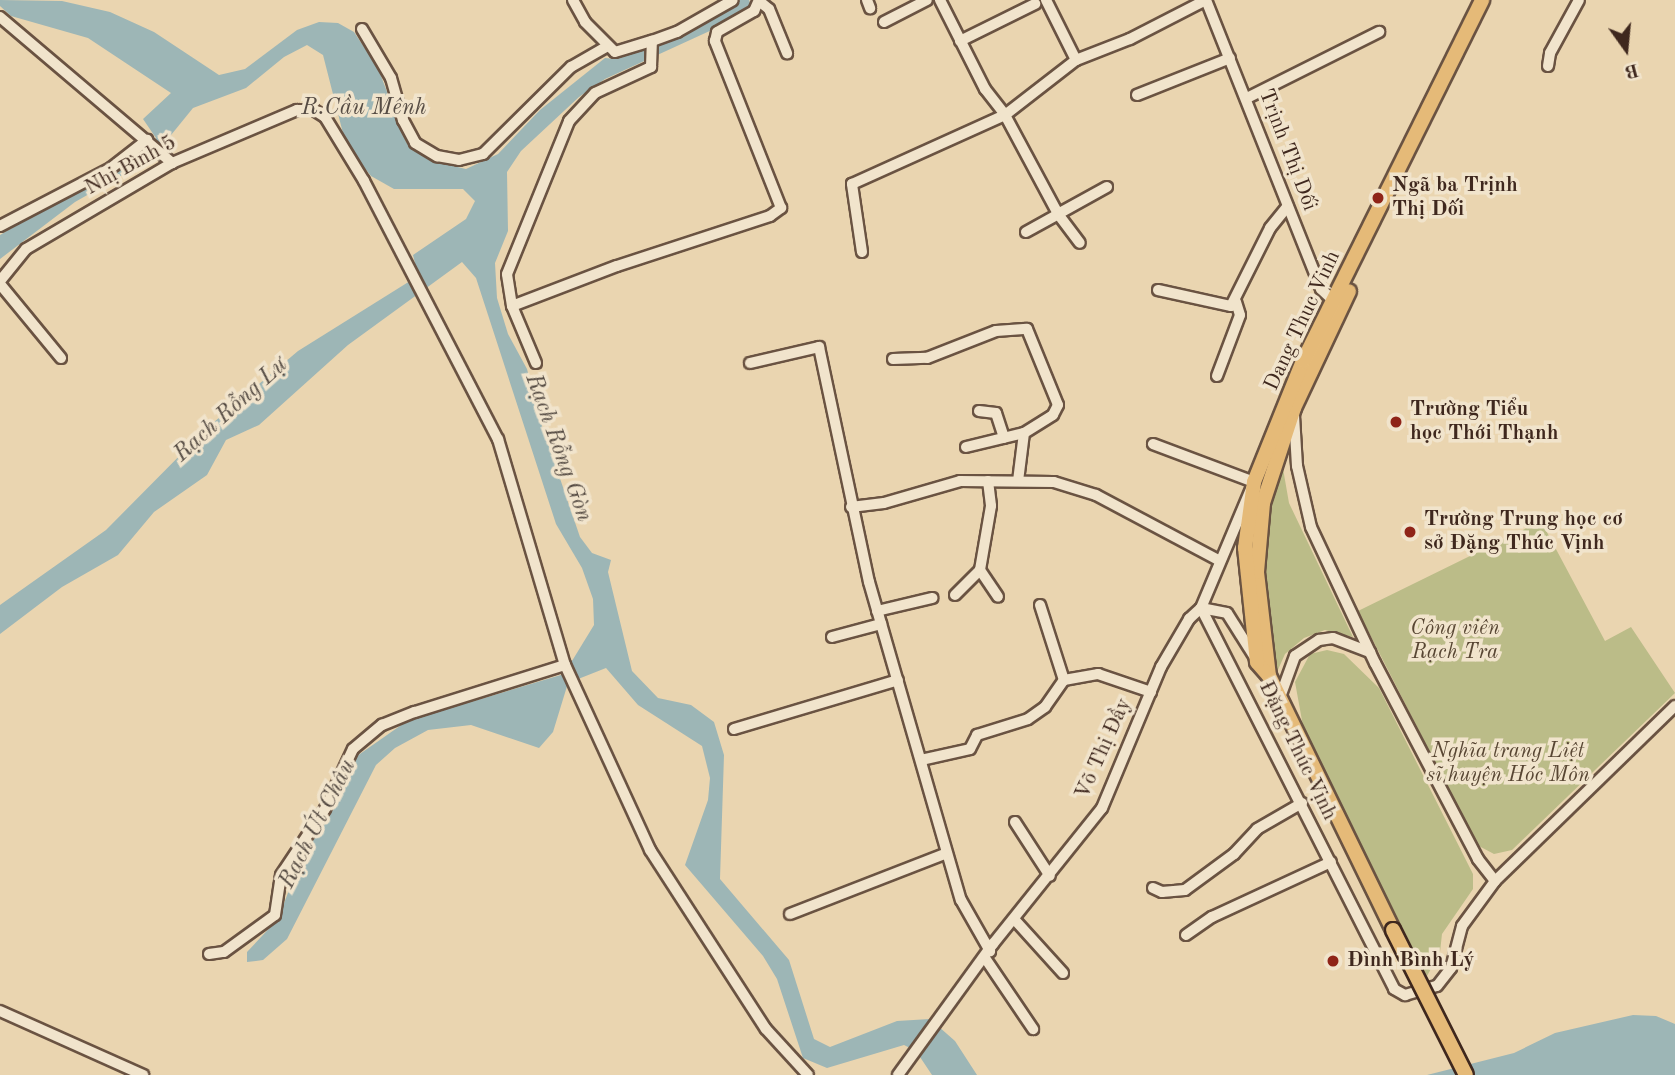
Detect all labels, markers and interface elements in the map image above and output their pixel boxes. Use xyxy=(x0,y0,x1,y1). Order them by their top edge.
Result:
north arrow xyxy=(1591,14,1661,84)
text: B xyxy=(1623,59,1641,81)
street label: Trịnh Thị Dối xyxy=(1252,86,1322,214)
water label: R.Cầu Mênh xyxy=(301,94,427,122)
street label: Nhị Bình 5 xyxy=(81,131,181,201)
place label: Ngã ba Trịnh Thị Dối xyxy=(1392,173,1518,223)
marker: Ngã ba Trịnh Thị Dối xyxy=(1370,190,1386,206)
street label: Dang Thuc Vinh xyxy=(1260,247,1346,395)
water label: Rạch Rỗng Lự xyxy=(168,352,294,468)
water label: Rạch Rỗng Gòn xyxy=(518,370,598,526)
place label: Trường Tiểu học Thới Thạnh xyxy=(1410,397,1558,447)
marker: Trường Tiểu học Thới Thạnh xyxy=(1388,414,1404,430)
place label: Trường Trung học cơ sở Đặng Thúc Vịnh xyxy=(1424,507,1623,557)
marker: Trường Trung học cơ sở Đặng Thúc Vịnh xyxy=(1402,524,1418,540)
park label: Công viên Rạch Tra xyxy=(1410,616,1500,666)
street label: Đặng Thúc Vịnh xyxy=(1252,677,1342,825)
street label: Võ Thị Đầy xyxy=(1071,695,1137,803)
park label: Nghĩa trang Liệt sĩ huyện Hóc Môn xyxy=(1426,739,1590,789)
water label: Rạch Út Châu xyxy=(274,755,362,893)
place label: Đình Bình Lý xyxy=(1347,948,1475,974)
marker: Đình Bình Lý xyxy=(1325,953,1341,969)

